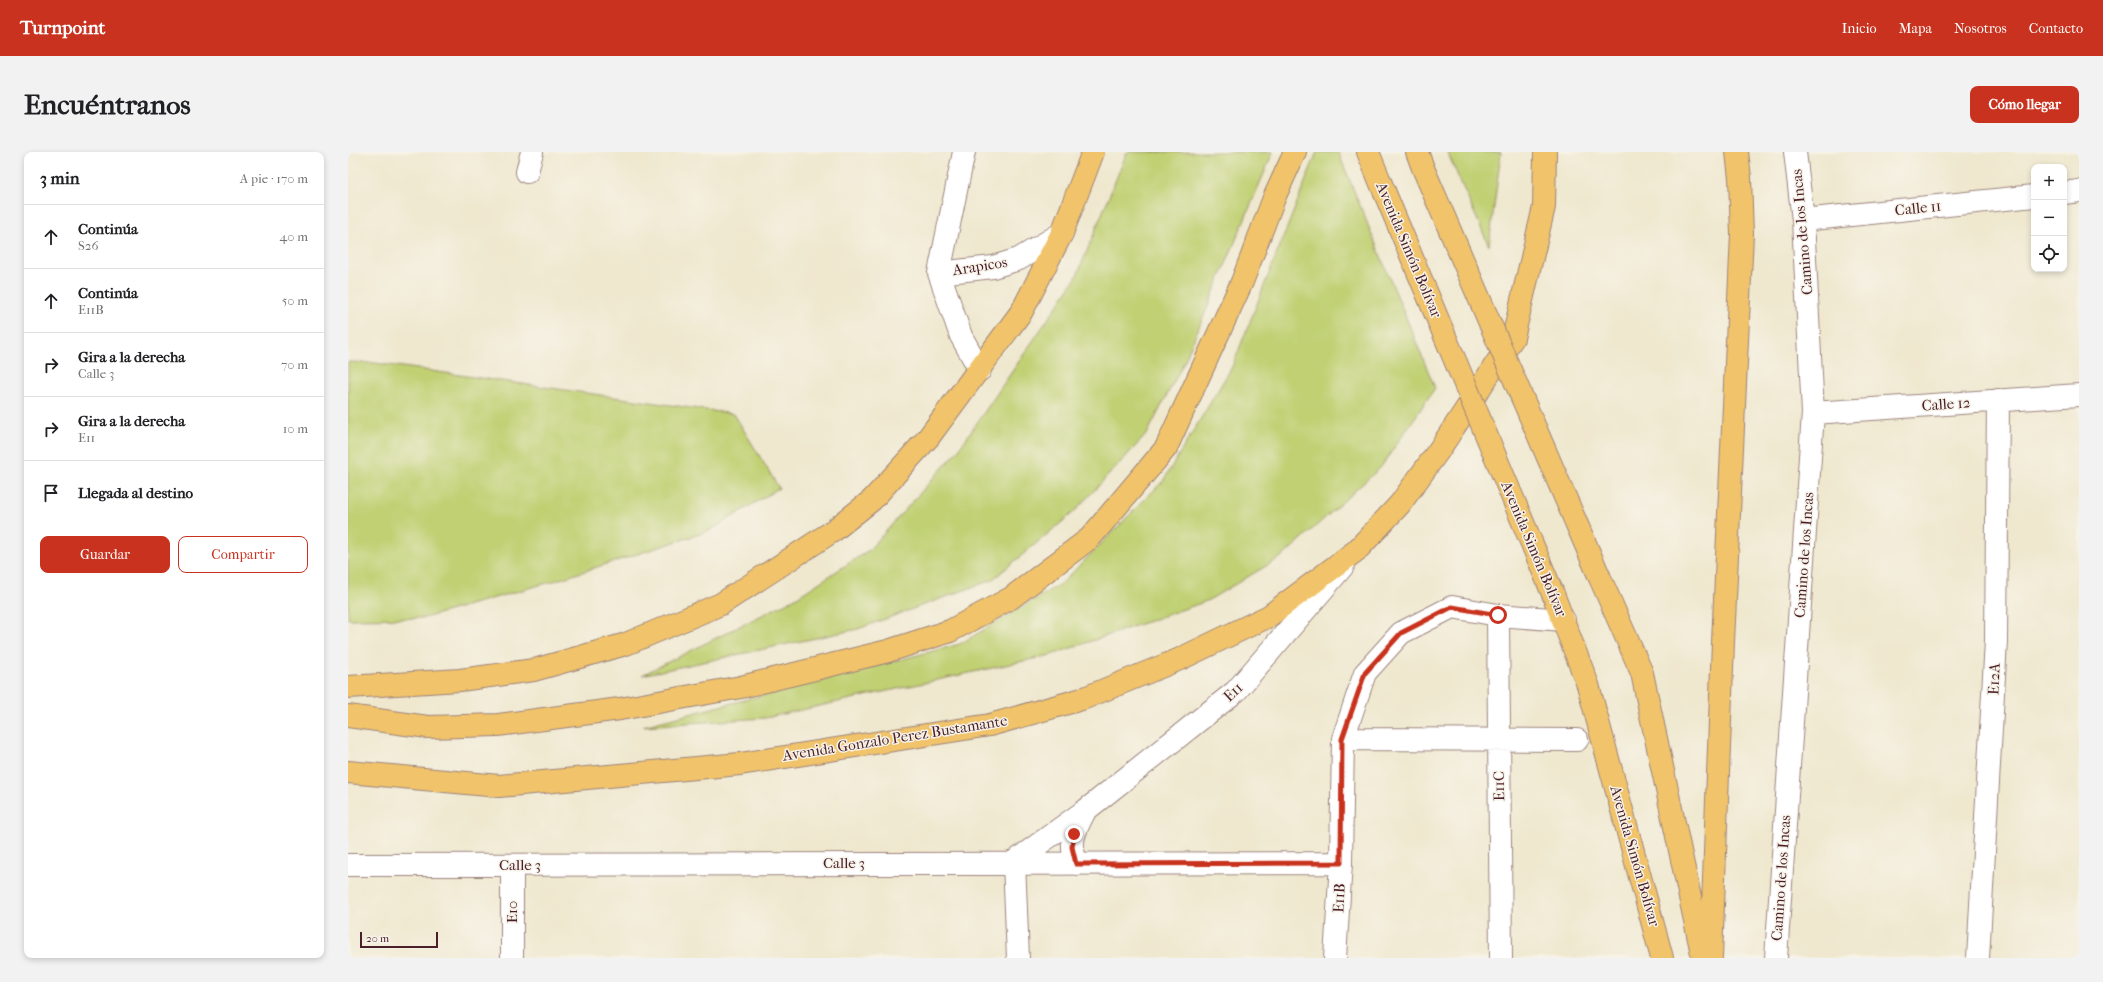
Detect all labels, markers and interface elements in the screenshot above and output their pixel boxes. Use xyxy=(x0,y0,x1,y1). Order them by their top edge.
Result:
text: Turnpoint xyxy=(20,17,105,39)
text: Inicio xyxy=(1842,20,1877,37)
text: Mapa xyxy=(1899,20,1932,37)
text: Nosotros xyxy=(1954,20,2007,37)
text: Contacto xyxy=(2029,20,2083,37)
button: Cómo llegar xyxy=(1970,86,2079,123)
text: Encuéntranos xyxy=(24,88,191,121)
map controls xyxy=(2031,164,2067,272)
button: + xyxy=(2031,164,2067,200)
text: 3 min xyxy=(40,168,80,188)
street label: Camino de los Incas xyxy=(1787,168,1816,296)
text: A pie · 170 m xyxy=(240,171,308,186)
street label: Avenida Simón Bolívar xyxy=(1372,179,1446,321)
street label: Calle 11 xyxy=(1894,197,1942,219)
button: − xyxy=(2031,200,2067,236)
text: Continúa xyxy=(78,220,138,238)
icon: ahead xyxy=(40,226,62,248)
text: 40 m xyxy=(280,229,308,244)
button: locate xyxy=(2031,236,2067,272)
text: S26 xyxy=(78,238,98,253)
street label: Arapicos xyxy=(950,253,1009,279)
text: Continúa xyxy=(78,284,138,302)
icon: ahead xyxy=(40,290,62,312)
text: 50 m xyxy=(282,293,308,308)
text: E11B xyxy=(78,302,104,317)
text: Gira a la derecha xyxy=(78,348,185,366)
icon: right xyxy=(40,354,62,376)
text: 70 m xyxy=(281,357,308,372)
text: Calle 3 xyxy=(78,366,114,381)
street label: Calle 12 xyxy=(1921,393,1971,415)
text: Gira a la derecha xyxy=(78,412,185,430)
icon: right xyxy=(40,418,62,440)
text: 10 m xyxy=(283,421,308,436)
text: E11 xyxy=(78,430,95,445)
street label: Avenida Simón Bolívar xyxy=(1497,478,1571,620)
icon: arrive xyxy=(40,482,62,504)
text: Llegada al destino xyxy=(78,484,193,502)
street label: Camino de los Incas xyxy=(1791,491,1817,619)
button: Guardar xyxy=(40,536,170,573)
button: Compartir xyxy=(178,536,308,573)
route start xyxy=(1489,606,1507,624)
street label: E12A xyxy=(1984,662,2004,695)
street label: E11 xyxy=(1220,679,1246,705)
street label: Avenida Gonzalo Perez Bustamante xyxy=(780,711,1009,765)
street label: E11C xyxy=(1490,771,1508,801)
street label: Avenida Simón Bolívar xyxy=(1606,783,1664,929)
street label: Camino de los Incas xyxy=(1768,814,1794,942)
route end xyxy=(1065,825,1083,843)
street label: Calle 3 xyxy=(823,854,865,872)
street label: Calle 3 xyxy=(499,856,541,874)
street label: E11B xyxy=(1329,883,1349,913)
street label: E10 xyxy=(503,901,521,923)
scale bar xyxy=(360,930,438,949)
text: 20 m xyxy=(366,932,389,945)

